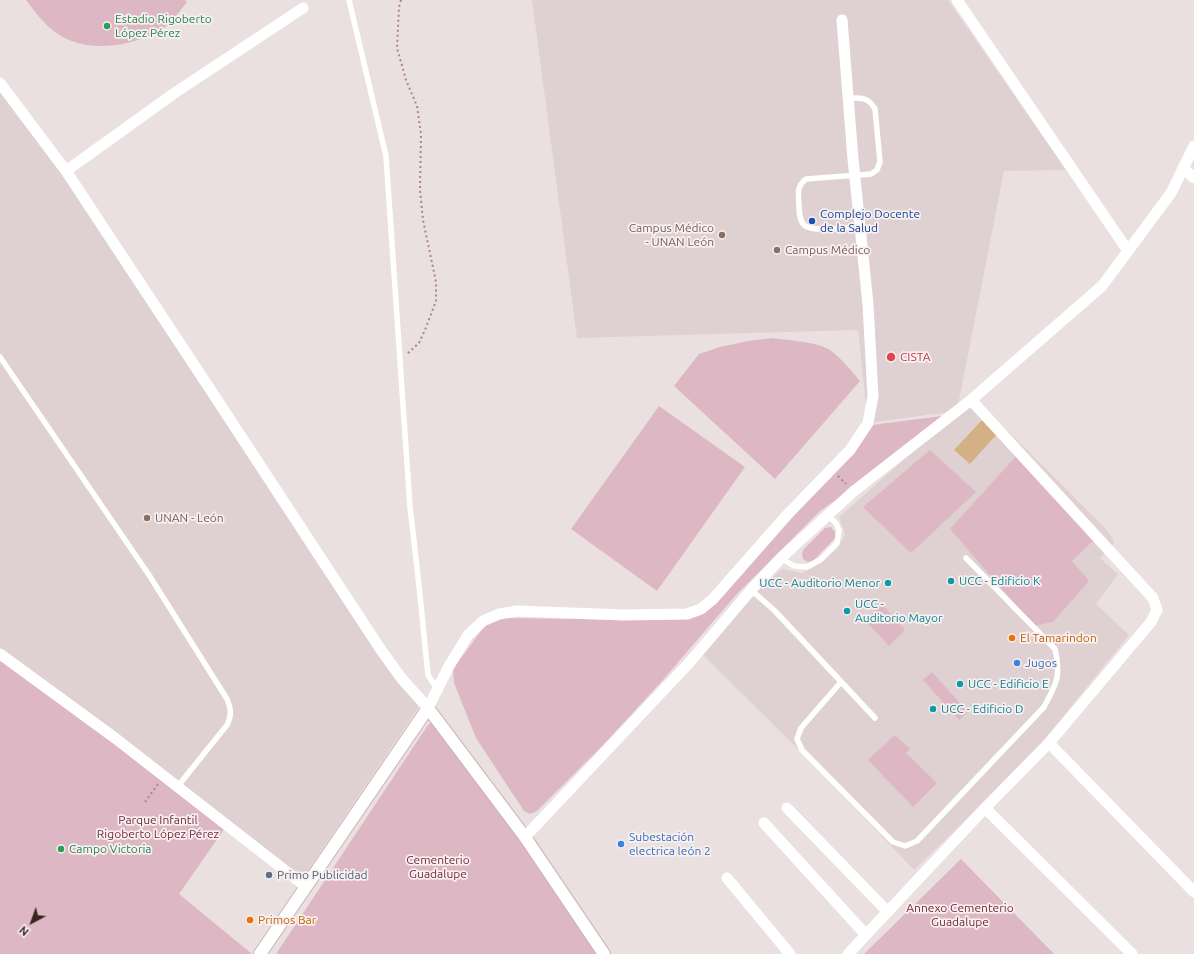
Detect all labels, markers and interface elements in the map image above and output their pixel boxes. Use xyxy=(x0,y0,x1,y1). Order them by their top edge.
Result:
place label: Estadio Rigoberto López Pérez xyxy=(115,12,212,40)
marker: Estadio Rigoberto López Pérez xyxy=(102,21,112,31)
place label: Complejo Docente de la Salud xyxy=(820,207,920,235)
marker: Complejo Docente de la Salud xyxy=(807,216,817,226)
place label: Campus Médico - UNAN León xyxy=(629,221,714,249)
marker: Campus Médico - UNAN León xyxy=(717,230,727,240)
place label: Campus Médico xyxy=(785,243,870,257)
marker: Campus Médico xyxy=(772,245,782,255)
place label: CISTA xyxy=(900,350,931,364)
marker: CISTA xyxy=(885,351,897,363)
place label: UNAN - León xyxy=(155,511,224,525)
marker: UNAN - León xyxy=(142,513,152,523)
place label: UCC - Edificio K xyxy=(959,574,1040,588)
place label: UCC - Auditorio Menor xyxy=(759,576,880,590)
marker: UCC - Edificio K xyxy=(946,576,956,586)
marker: UCC - Auditorio Menor xyxy=(883,578,893,588)
place label: UCC - Auditorio Mayor xyxy=(855,597,942,625)
marker: UCC - Auditorio Mayor xyxy=(842,606,852,616)
place label: El Tamarindon xyxy=(1020,631,1097,645)
marker: El Tamarindon xyxy=(1007,633,1017,643)
place label: Jugos xyxy=(1025,656,1057,670)
marker: Jugos xyxy=(1012,658,1022,668)
place label: UCC - Edificio E xyxy=(968,677,1049,691)
marker: UCC - Edificio E xyxy=(955,679,965,689)
place label: UCC - Edificio D xyxy=(941,702,1024,716)
marker: UCC - Edificio D xyxy=(928,704,938,714)
park label: Parque Infantil Rigoberto López Pérez xyxy=(97,813,219,841)
place label: Subestación electrica león 2 xyxy=(629,830,711,858)
marker: Subestación electrica león 2 xyxy=(616,839,626,849)
place label: Campo Victoria xyxy=(69,842,152,856)
marker: Campo Victoria xyxy=(56,844,66,854)
park label: Cementerio Guadalupe xyxy=(406,853,470,881)
place label: Primo Publicidad xyxy=(277,868,368,882)
marker: Primo Publicidad xyxy=(264,870,274,880)
park label: Annexo Cementerio Guadalupe xyxy=(906,901,1014,929)
north arrow xyxy=(12,902,52,942)
place label: Primos Bar xyxy=(258,913,316,927)
marker: Primos Bar xyxy=(245,915,255,925)
text: N xyxy=(17,924,31,938)

